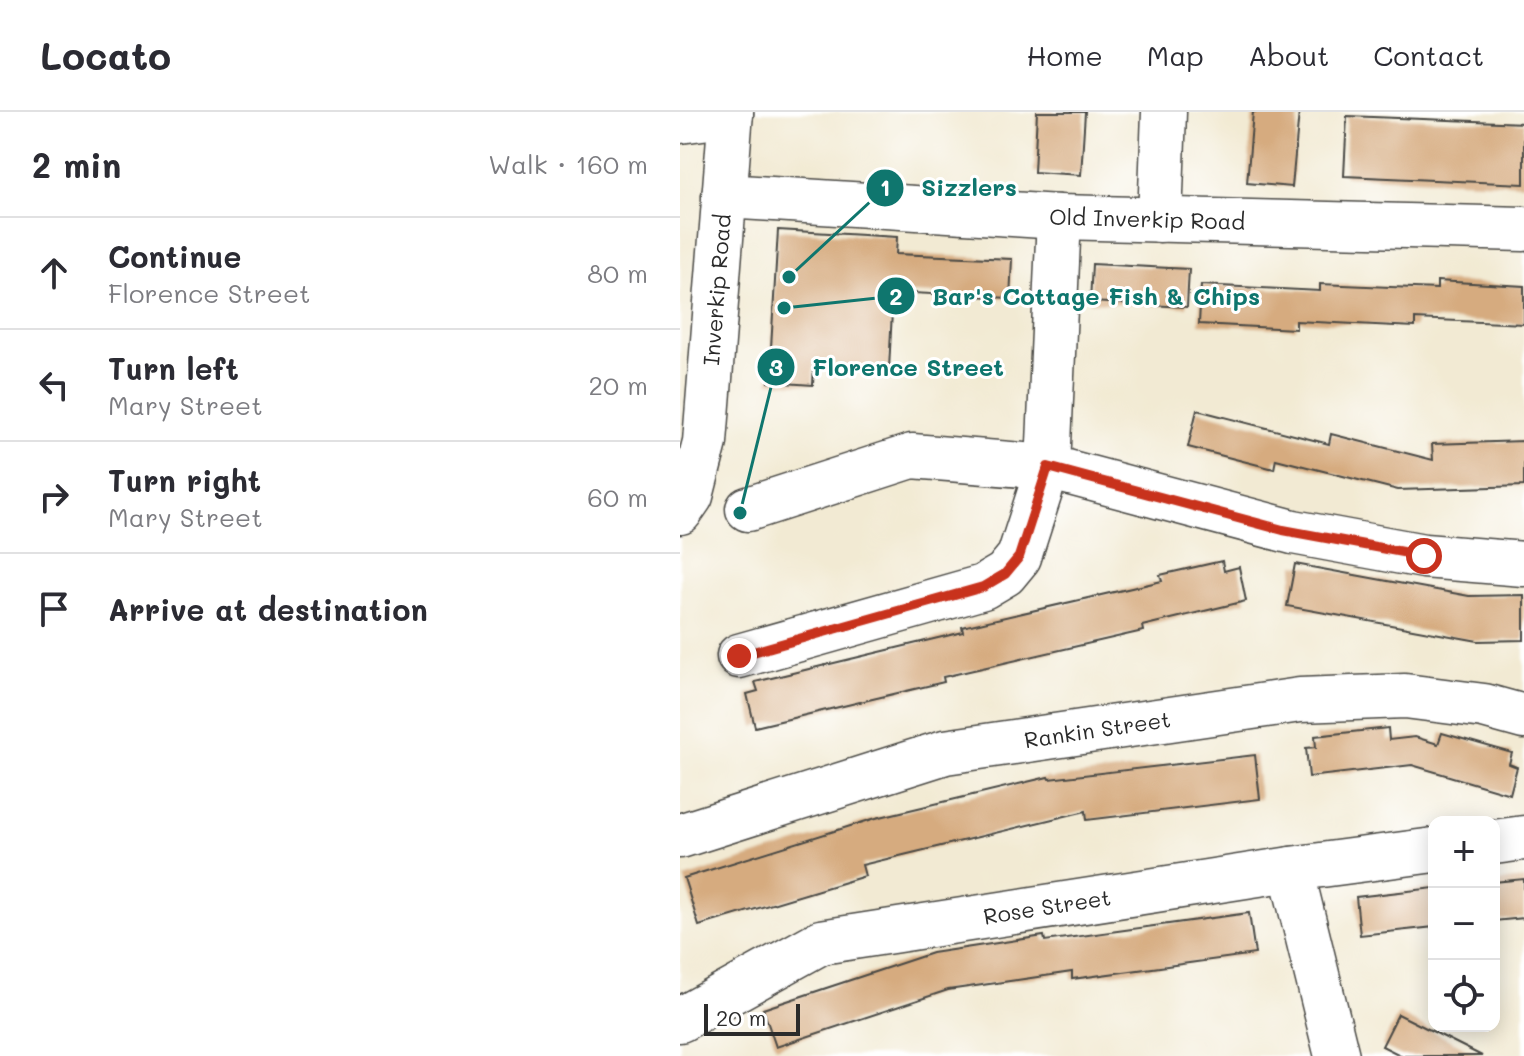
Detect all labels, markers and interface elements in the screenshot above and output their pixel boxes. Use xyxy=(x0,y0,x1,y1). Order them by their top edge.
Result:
text: Locato xyxy=(40,30,171,80)
text: Home xyxy=(1027,37,1103,73)
text: Map xyxy=(1147,37,1204,73)
text: About xyxy=(1248,37,1329,73)
text: Contact xyxy=(1373,37,1484,73)
text: 2 min xyxy=(32,142,121,187)
text: Walk · 160 m xyxy=(488,147,648,181)
callout: Sizzlers xyxy=(865,164,1033,212)
text: 1 xyxy=(880,171,890,202)
text: Sizzlers xyxy=(921,171,1017,202)
street label: Old Inverkip Road xyxy=(1048,201,1246,236)
street label: Inverkip Road xyxy=(696,213,737,367)
text: Continue xyxy=(108,236,241,276)
icon: ahead xyxy=(32,251,76,295)
text: 80 m xyxy=(587,256,648,290)
callout: Bar's Cottage Fish & Chips xyxy=(876,272,1276,320)
text: Florence Street xyxy=(108,276,311,310)
text: 2 xyxy=(889,280,903,311)
text: Bar's Cottage Fish & Chips xyxy=(932,280,1260,311)
callout: Florence Street xyxy=(756,343,1020,391)
text: Turn left xyxy=(108,348,239,388)
text: 3 xyxy=(769,351,783,382)
text: Florence Street xyxy=(812,351,1004,382)
icon: left xyxy=(32,363,76,407)
text: 20 m xyxy=(588,368,648,402)
text: Mary Street xyxy=(108,388,263,422)
text: Turn right xyxy=(108,460,261,500)
icon: right xyxy=(32,475,76,519)
text: 60 m xyxy=(587,480,648,514)
text: Mary Street xyxy=(108,500,263,534)
route start xyxy=(1406,538,1442,574)
icon: arrive xyxy=(32,587,76,631)
text: Arrive at destination xyxy=(108,589,428,629)
route end xyxy=(721,638,757,674)
street label: Rankin Street xyxy=(1022,704,1173,754)
map controls xyxy=(1428,816,1500,1032)
button: + xyxy=(1428,816,1500,888)
street label: Rose Street xyxy=(981,882,1113,931)
button: − xyxy=(1428,888,1500,960)
button: locate xyxy=(1428,960,1500,1032)
scale bar xyxy=(704,1000,800,1036)
text: 20 m xyxy=(716,1003,766,1032)

